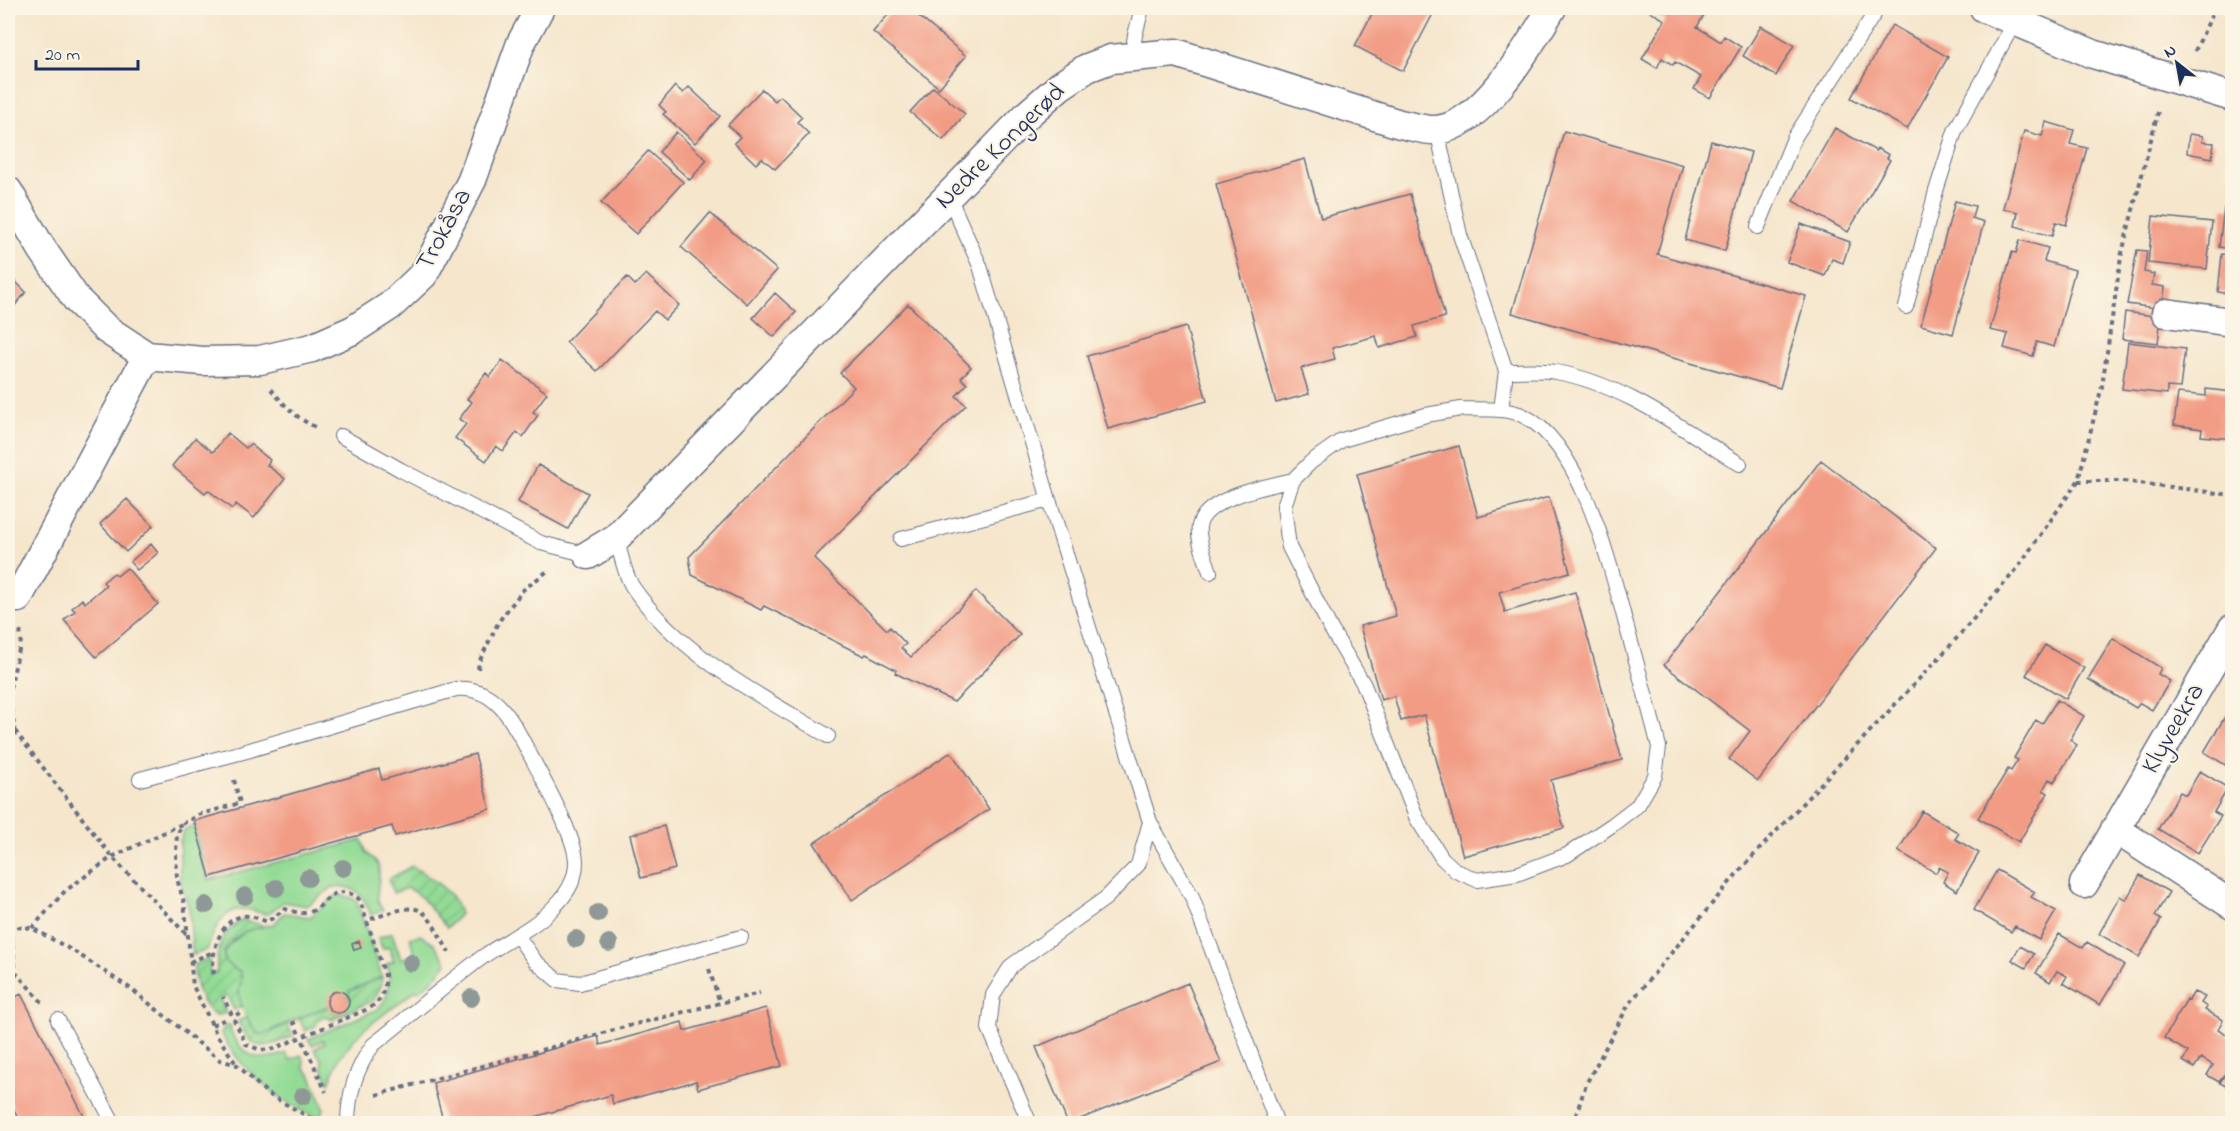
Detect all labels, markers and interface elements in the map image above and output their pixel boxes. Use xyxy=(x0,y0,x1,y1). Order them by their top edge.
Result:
scale bar xyxy=(36,33,138,71)
north arrow xyxy=(2147,33,2207,93)
text: N xyxy=(2159,39,2181,65)
text: 20 m xyxy=(45,43,80,69)
street label: Nedre Kongerød xyxy=(927,75,1075,219)
street label: Trokåsa xyxy=(407,182,483,278)
street label: Klyveekra xyxy=(2133,677,2215,781)

